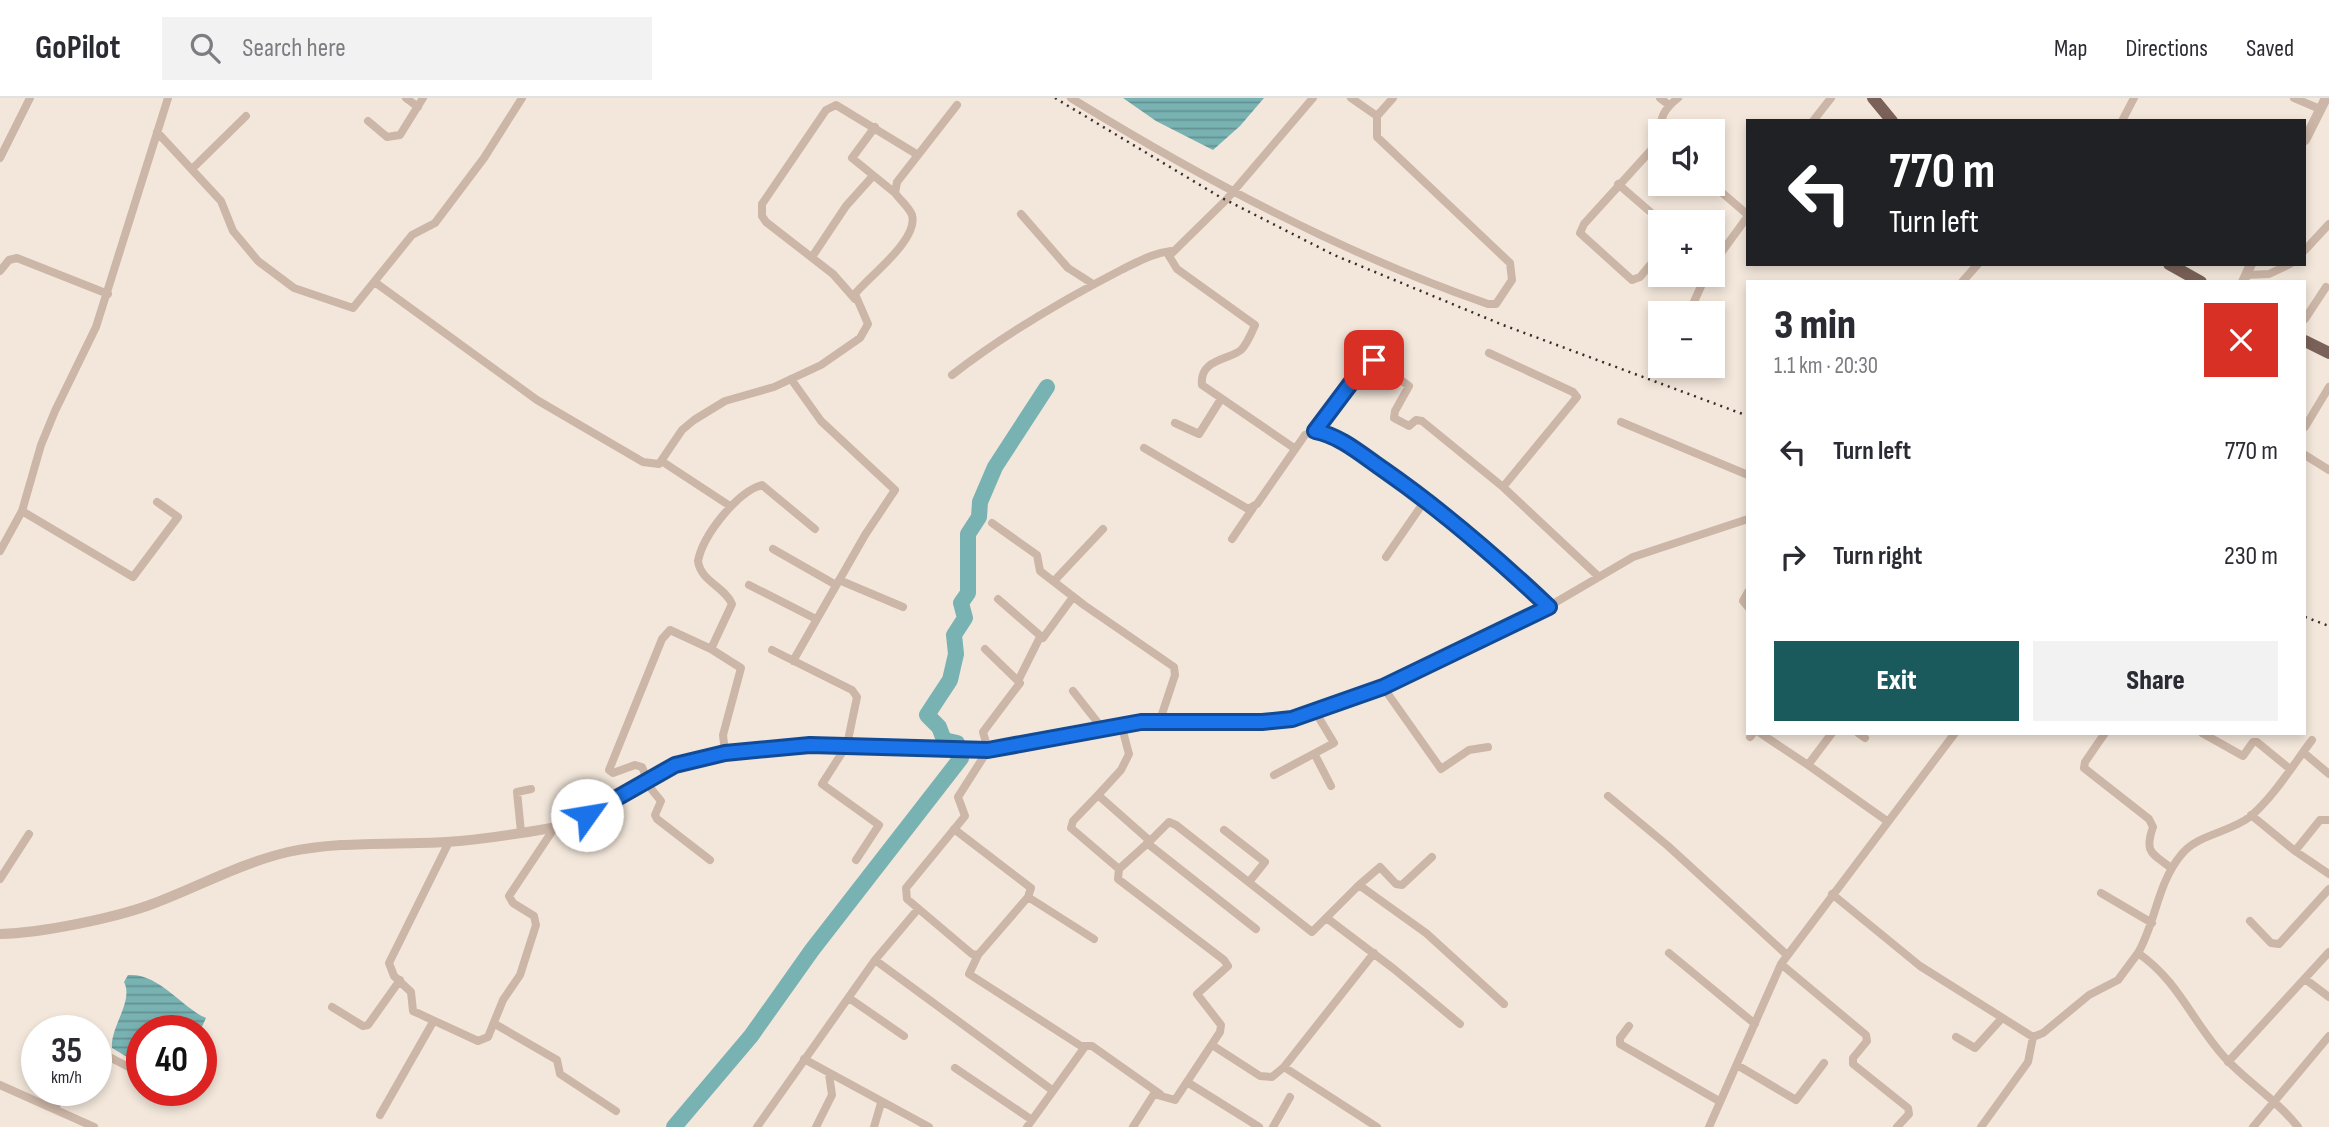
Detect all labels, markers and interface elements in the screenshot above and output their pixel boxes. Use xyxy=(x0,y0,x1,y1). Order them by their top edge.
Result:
search box xyxy=(162,17,652,80)
text: GoPilot xyxy=(35,28,120,68)
icon: search xyxy=(186,29,224,67)
text: Search here xyxy=(242,33,346,64)
text: Map xyxy=(2054,34,2087,63)
text: Directions xyxy=(2125,34,2208,63)
text: Saved xyxy=(2246,34,2294,63)
map controls xyxy=(1648,119,1725,378)
button: sound xyxy=(1648,119,1725,196)
text: 770 m xyxy=(1889,143,1995,202)
icon: left xyxy=(1774,147,1865,238)
text: Turn left xyxy=(1889,203,1979,242)
button: + xyxy=(1648,210,1725,287)
text: 3 min xyxy=(1774,300,1856,351)
button: − xyxy=(1648,301,1725,378)
button: close xyxy=(2204,303,2278,377)
pin xyxy=(1344,330,1404,390)
icon: arrive xyxy=(1355,341,1393,379)
text: 1.1 km · 20:30 xyxy=(1774,352,1878,380)
icon: left xyxy=(1774,433,1812,471)
text: Turn left xyxy=(1833,436,1911,467)
text: 770 m xyxy=(2225,436,2278,467)
icon: right xyxy=(1774,538,1812,576)
text: Turn right xyxy=(1833,541,1922,572)
text: 230 m xyxy=(2224,541,2278,572)
button: Exit xyxy=(1774,641,2019,721)
button: Share xyxy=(2033,641,2278,721)
position arrow xyxy=(550,778,624,852)
speed limit sign: 40 xyxy=(126,1015,217,1106)
text: 35 xyxy=(51,1030,82,1073)
text: km/h xyxy=(51,1067,82,1088)

